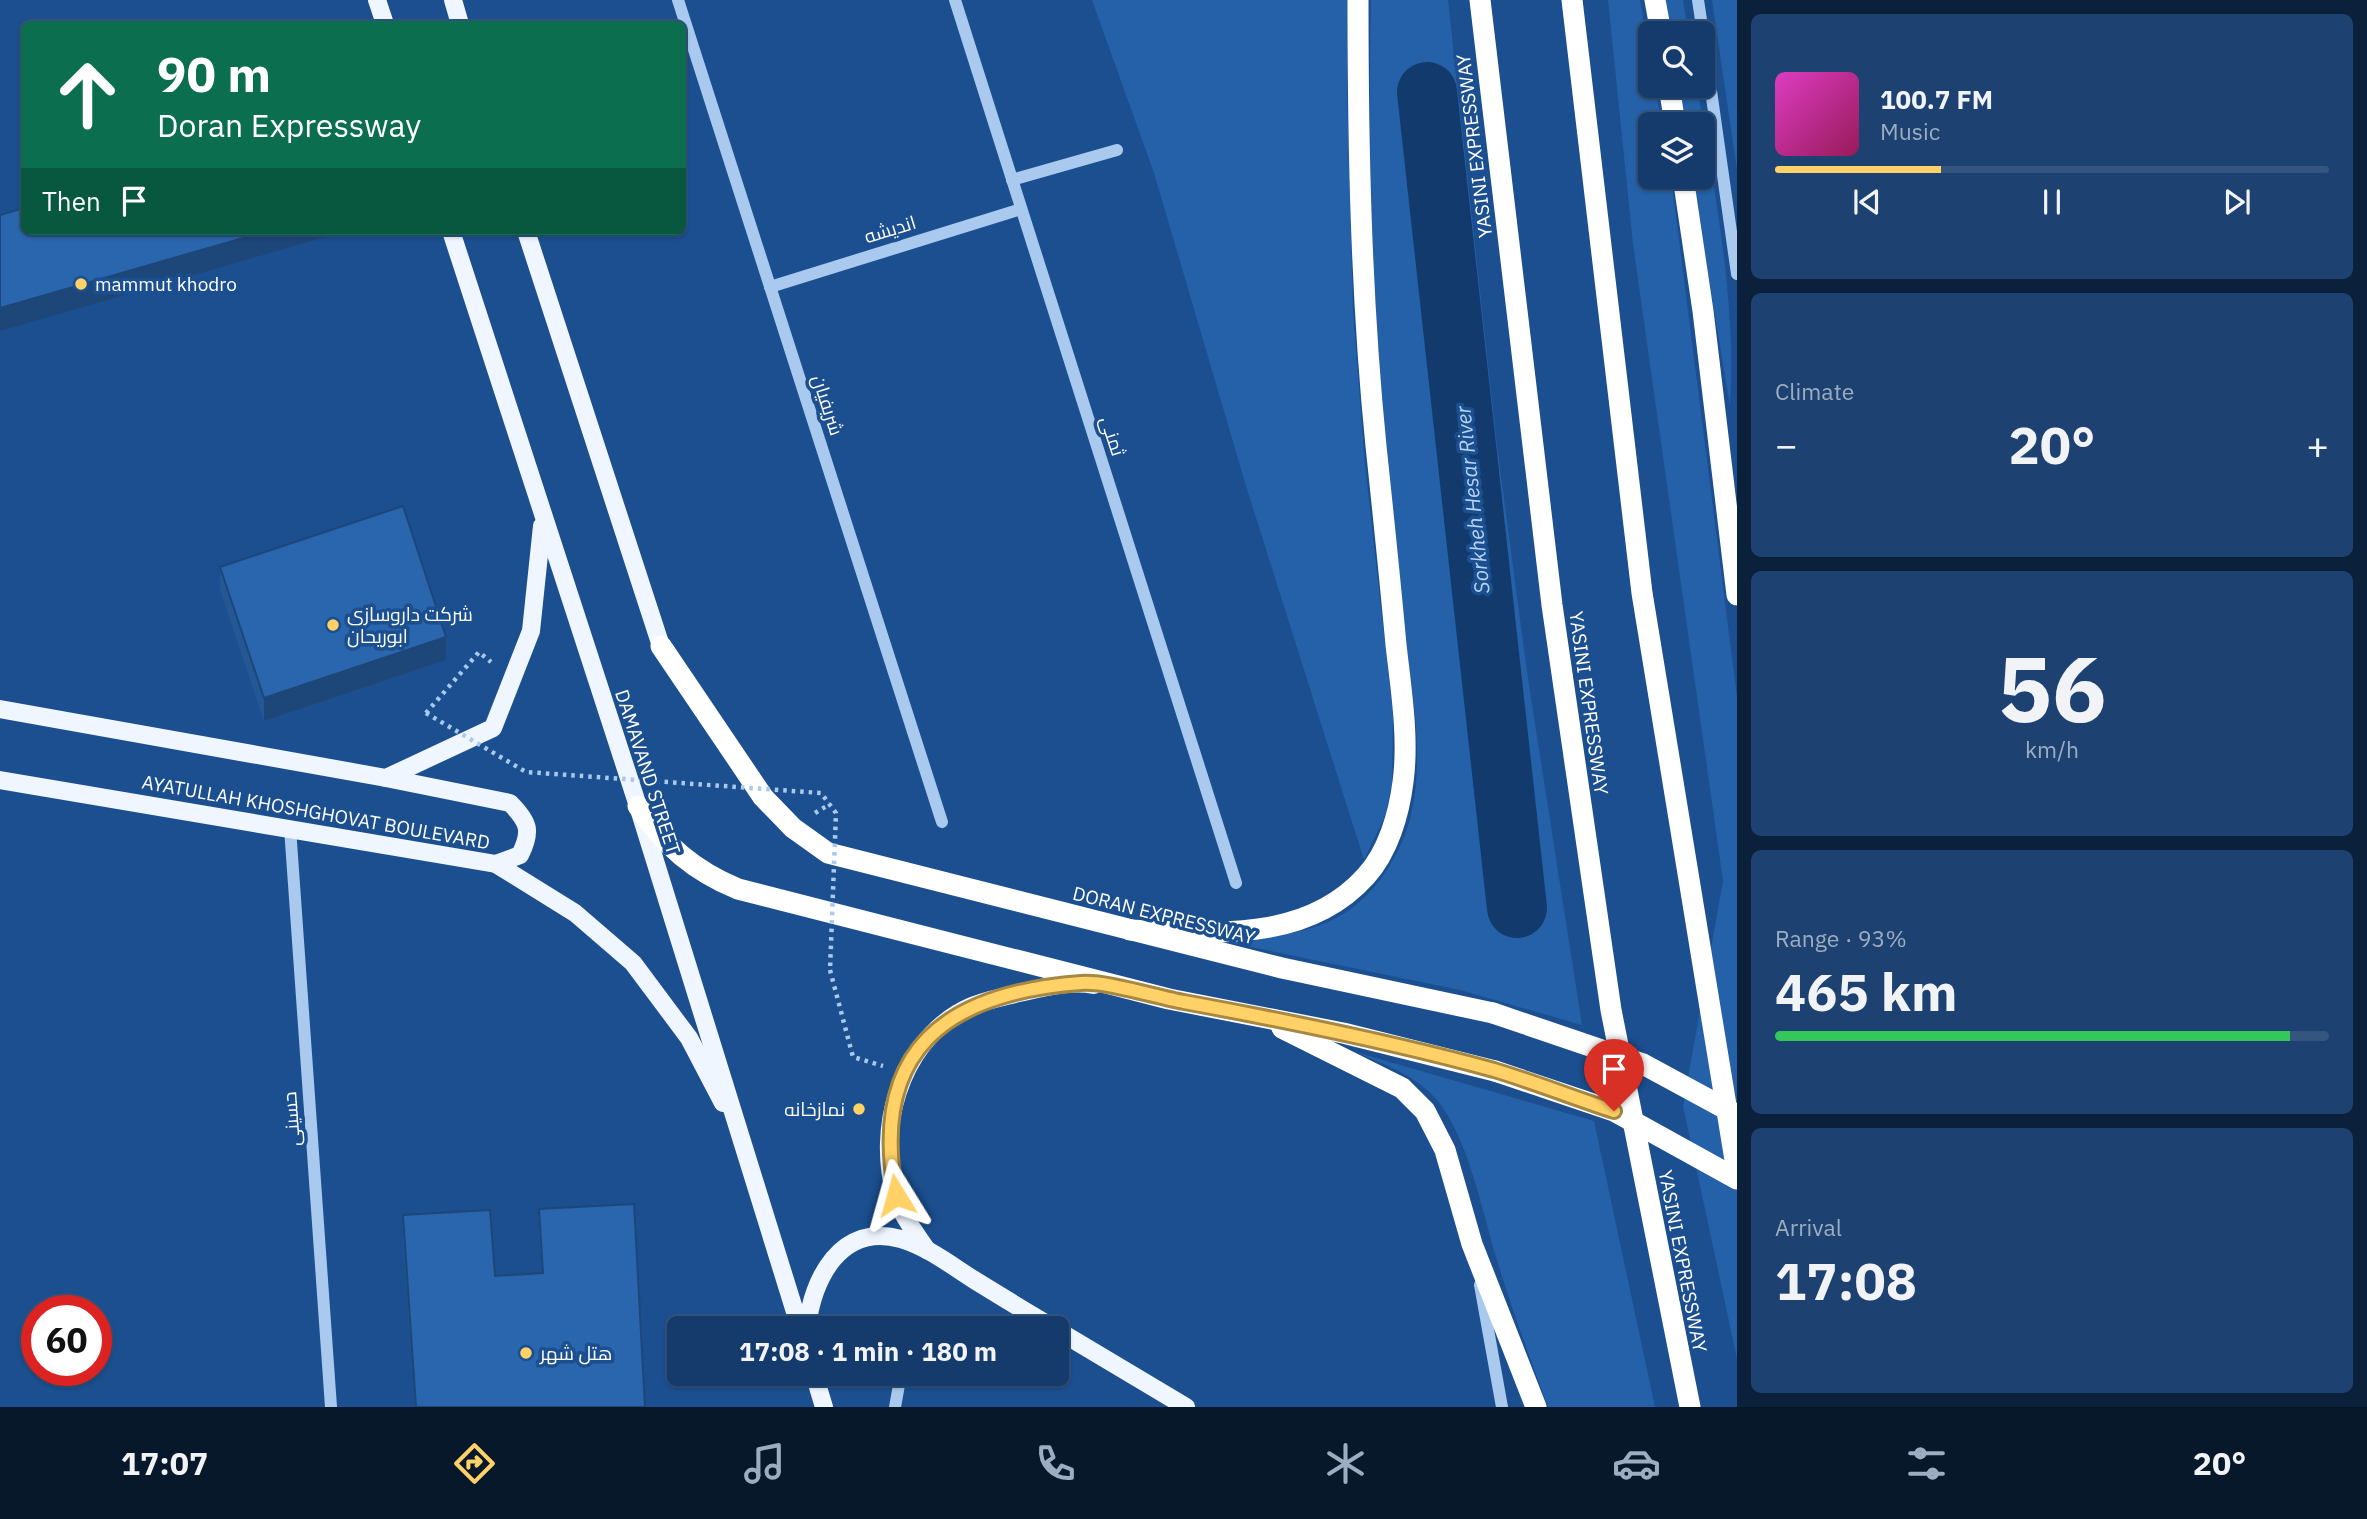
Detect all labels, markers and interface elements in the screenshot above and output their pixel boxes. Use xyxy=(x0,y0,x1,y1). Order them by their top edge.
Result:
map controls xyxy=(1638,21,1715,189)
button: search xyxy=(1638,21,1715,98)
text: 90 m xyxy=(157,42,271,105)
icon: ahead xyxy=(42,49,133,140)
street label: YASINI EXPRESSWAY xyxy=(1451,52,1497,239)
text: 100.7 FM xyxy=(1880,82,1993,116)
text: Doran Expressway xyxy=(157,104,421,146)
button: layers xyxy=(1638,112,1715,189)
text: Music xyxy=(1880,116,1940,146)
icon: arrive xyxy=(115,182,153,220)
icon: previous xyxy=(1848,183,1886,221)
icon: pause xyxy=(2033,183,2071,221)
icon: next xyxy=(2218,183,2256,221)
text: Then xyxy=(42,184,101,218)
street label: اندیشه xyxy=(861,210,919,248)
place label: mammut khodro xyxy=(95,272,237,296)
marker: mammut khodro xyxy=(73,276,89,292)
street label: شریفیان xyxy=(807,372,849,438)
text: Climate xyxy=(1775,376,1854,406)
water label: Sorkheh Hesar River xyxy=(1448,403,1496,595)
text: 20° xyxy=(2009,411,2095,478)
street label: ثمنی xyxy=(1095,413,1131,459)
text: − xyxy=(1775,420,1798,469)
text: + xyxy=(2306,420,2329,469)
place label: شرکت داروسازی ابوریحان xyxy=(347,602,473,648)
street label: YASINI EXPRESSWAY xyxy=(1564,610,1614,797)
marker: شرکت داروسازی ابوریحان xyxy=(325,617,341,633)
text: 56 xyxy=(1997,629,2107,747)
street label: DAMAVAND STREET xyxy=(610,686,686,858)
text: km/h xyxy=(2025,734,2079,764)
street label: AYATULLAH KHOSHGHOVAT BOULEVARD xyxy=(140,770,492,854)
street label: DORAN EXPRESSWAY xyxy=(1070,881,1258,949)
text: Range · 93% xyxy=(1775,923,1907,953)
text: 465 km xyxy=(1775,958,1957,1025)
pin xyxy=(1584,1039,1644,1111)
icon: arrive xyxy=(1595,1050,1633,1088)
street label: حسینی xyxy=(277,1091,305,1147)
place label: نمازخانه xyxy=(784,1097,845,1121)
marker: نمازخانه xyxy=(851,1101,867,1117)
position arrow xyxy=(859,1158,933,1232)
street label: YASINI EXPRESSWAY xyxy=(1654,1168,1713,1355)
text: Arrival xyxy=(1775,1212,1842,1242)
text: 17:08 xyxy=(1775,1247,1917,1314)
speed limit sign: 60 xyxy=(21,1295,112,1386)
text: 17:08 · 1 min · 180 m xyxy=(739,1334,997,1368)
place label: هتل شهر xyxy=(539,1341,612,1365)
marker: هتل شهر xyxy=(518,1345,534,1361)
icon: directions xyxy=(450,1439,499,1488)
icon: music xyxy=(740,1439,789,1488)
icon: phone xyxy=(1031,1439,1080,1488)
icon: climate xyxy=(1321,1439,1370,1488)
icon: car xyxy=(1612,1439,1661,1488)
icon: filters xyxy=(1902,1439,1951,1488)
text: 17:07 xyxy=(121,1442,208,1484)
text: 20° xyxy=(2193,1442,2246,1484)

